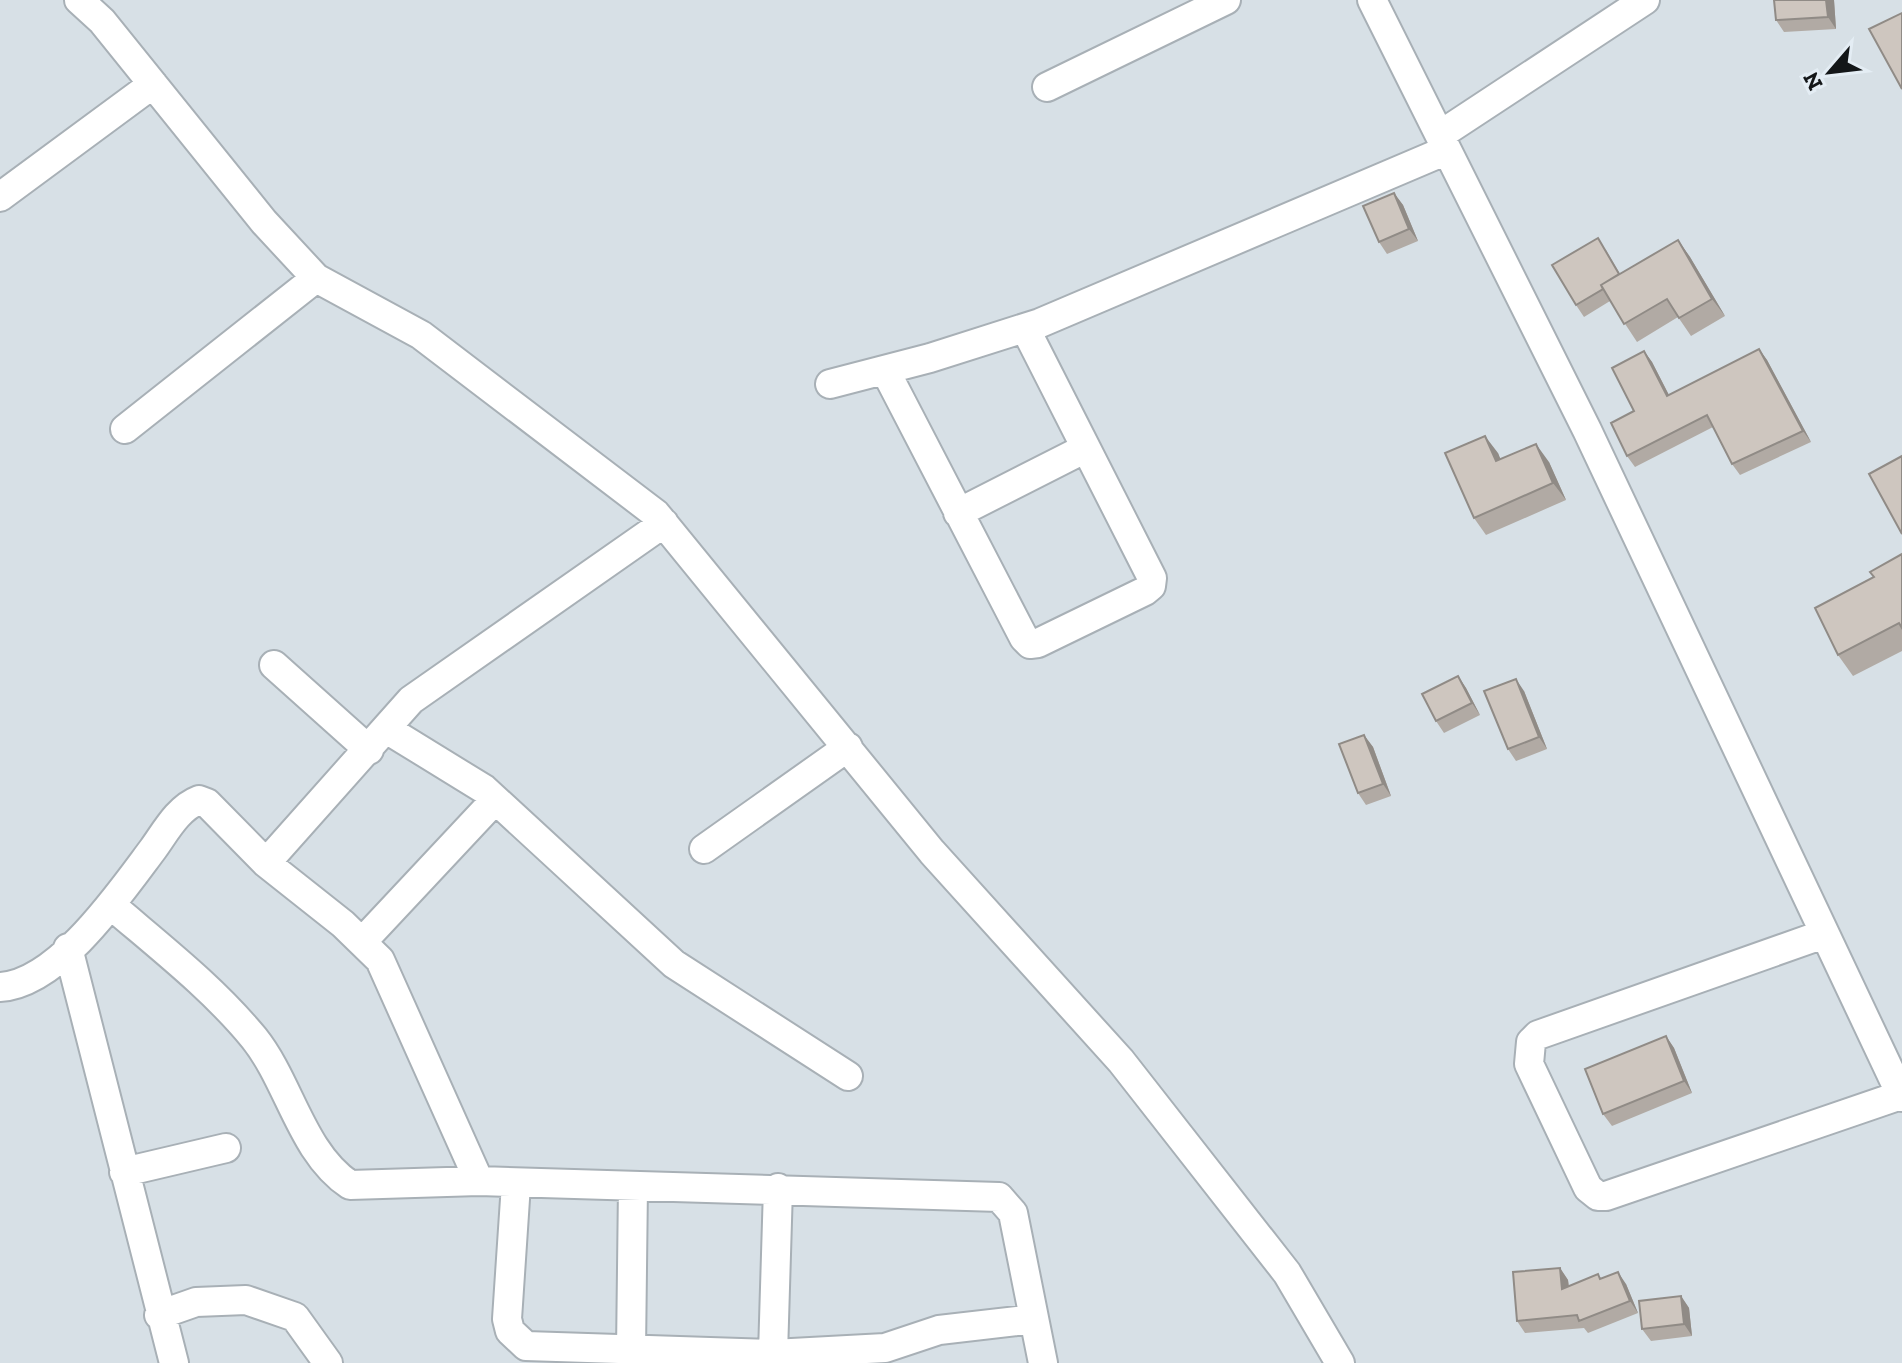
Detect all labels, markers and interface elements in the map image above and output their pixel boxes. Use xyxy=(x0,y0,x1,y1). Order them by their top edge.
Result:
north arrow xyxy=(1790,32,1870,112)
text: N xyxy=(1797,67,1829,95)

